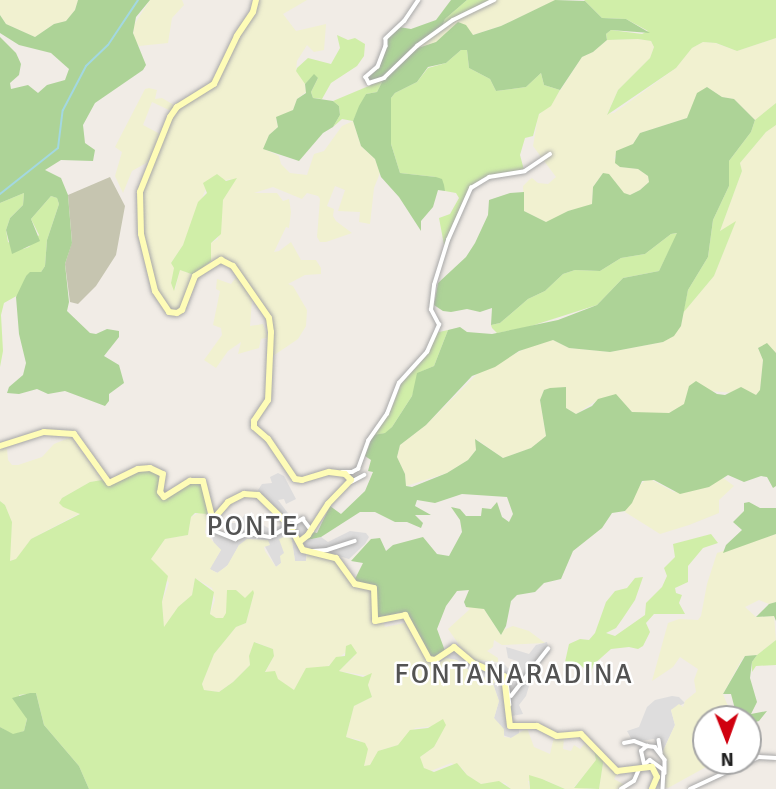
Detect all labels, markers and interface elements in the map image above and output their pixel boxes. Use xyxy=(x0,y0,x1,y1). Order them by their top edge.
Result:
district label: PONTE xyxy=(207,509,299,543)
district label: FONTANARADINA xyxy=(396,657,632,691)
north arrow xyxy=(692,705,762,775)
text: N xyxy=(721,747,734,771)

